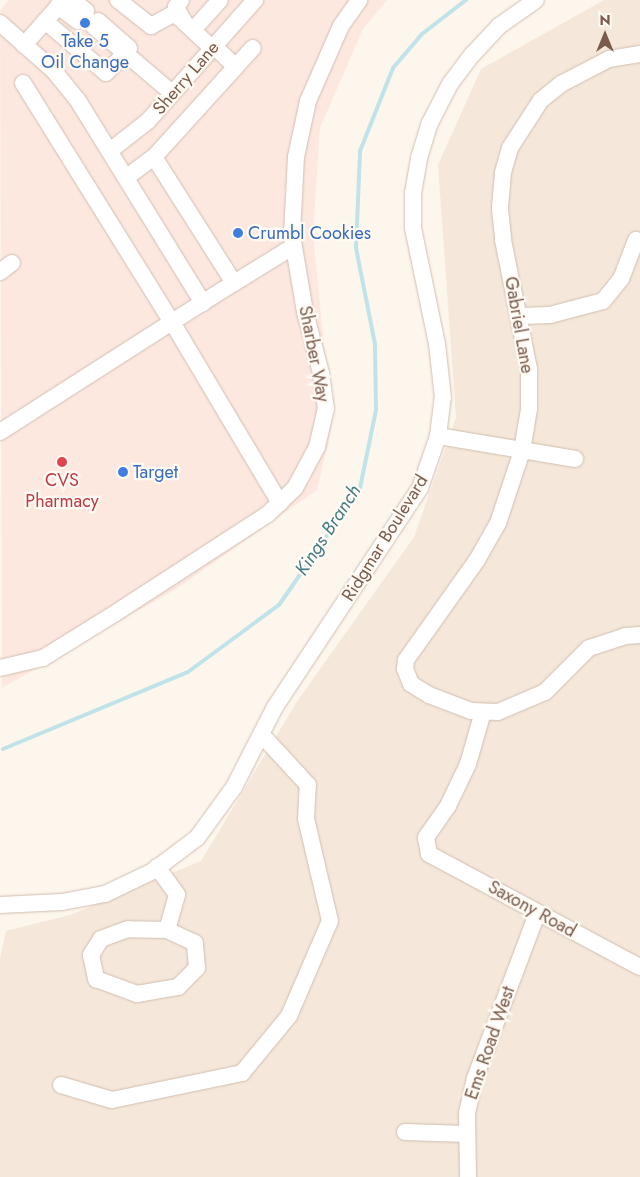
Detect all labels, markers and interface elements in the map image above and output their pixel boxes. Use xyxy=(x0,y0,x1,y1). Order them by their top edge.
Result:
north arrow xyxy=(580,10,630,60)
text: N xyxy=(599,10,611,30)
marker: Take 5 Oil Change xyxy=(79,17,91,29)
place label: Take 5 Oil Change xyxy=(41,31,129,74)
street label: Sherry Lane xyxy=(148,37,224,119)
place label: Crumbl Cookies xyxy=(248,222,371,244)
marker: Crumbl Cookies xyxy=(232,227,244,239)
street label: Gabriel Lane xyxy=(500,275,538,375)
street label: Sharber Way xyxy=(294,304,334,404)
marker: CVS Pharmacy xyxy=(56,456,68,468)
place label: Target xyxy=(133,461,178,483)
marker: Target xyxy=(117,466,129,478)
place label: CVS Pharmacy xyxy=(25,470,99,512)
street label: Ridgmar Boulevard xyxy=(337,471,433,605)
water label: Kings Branch xyxy=(290,480,366,580)
street label: Saxony Road xyxy=(484,876,580,942)
street label: Ems Road West xyxy=(461,984,519,1102)

